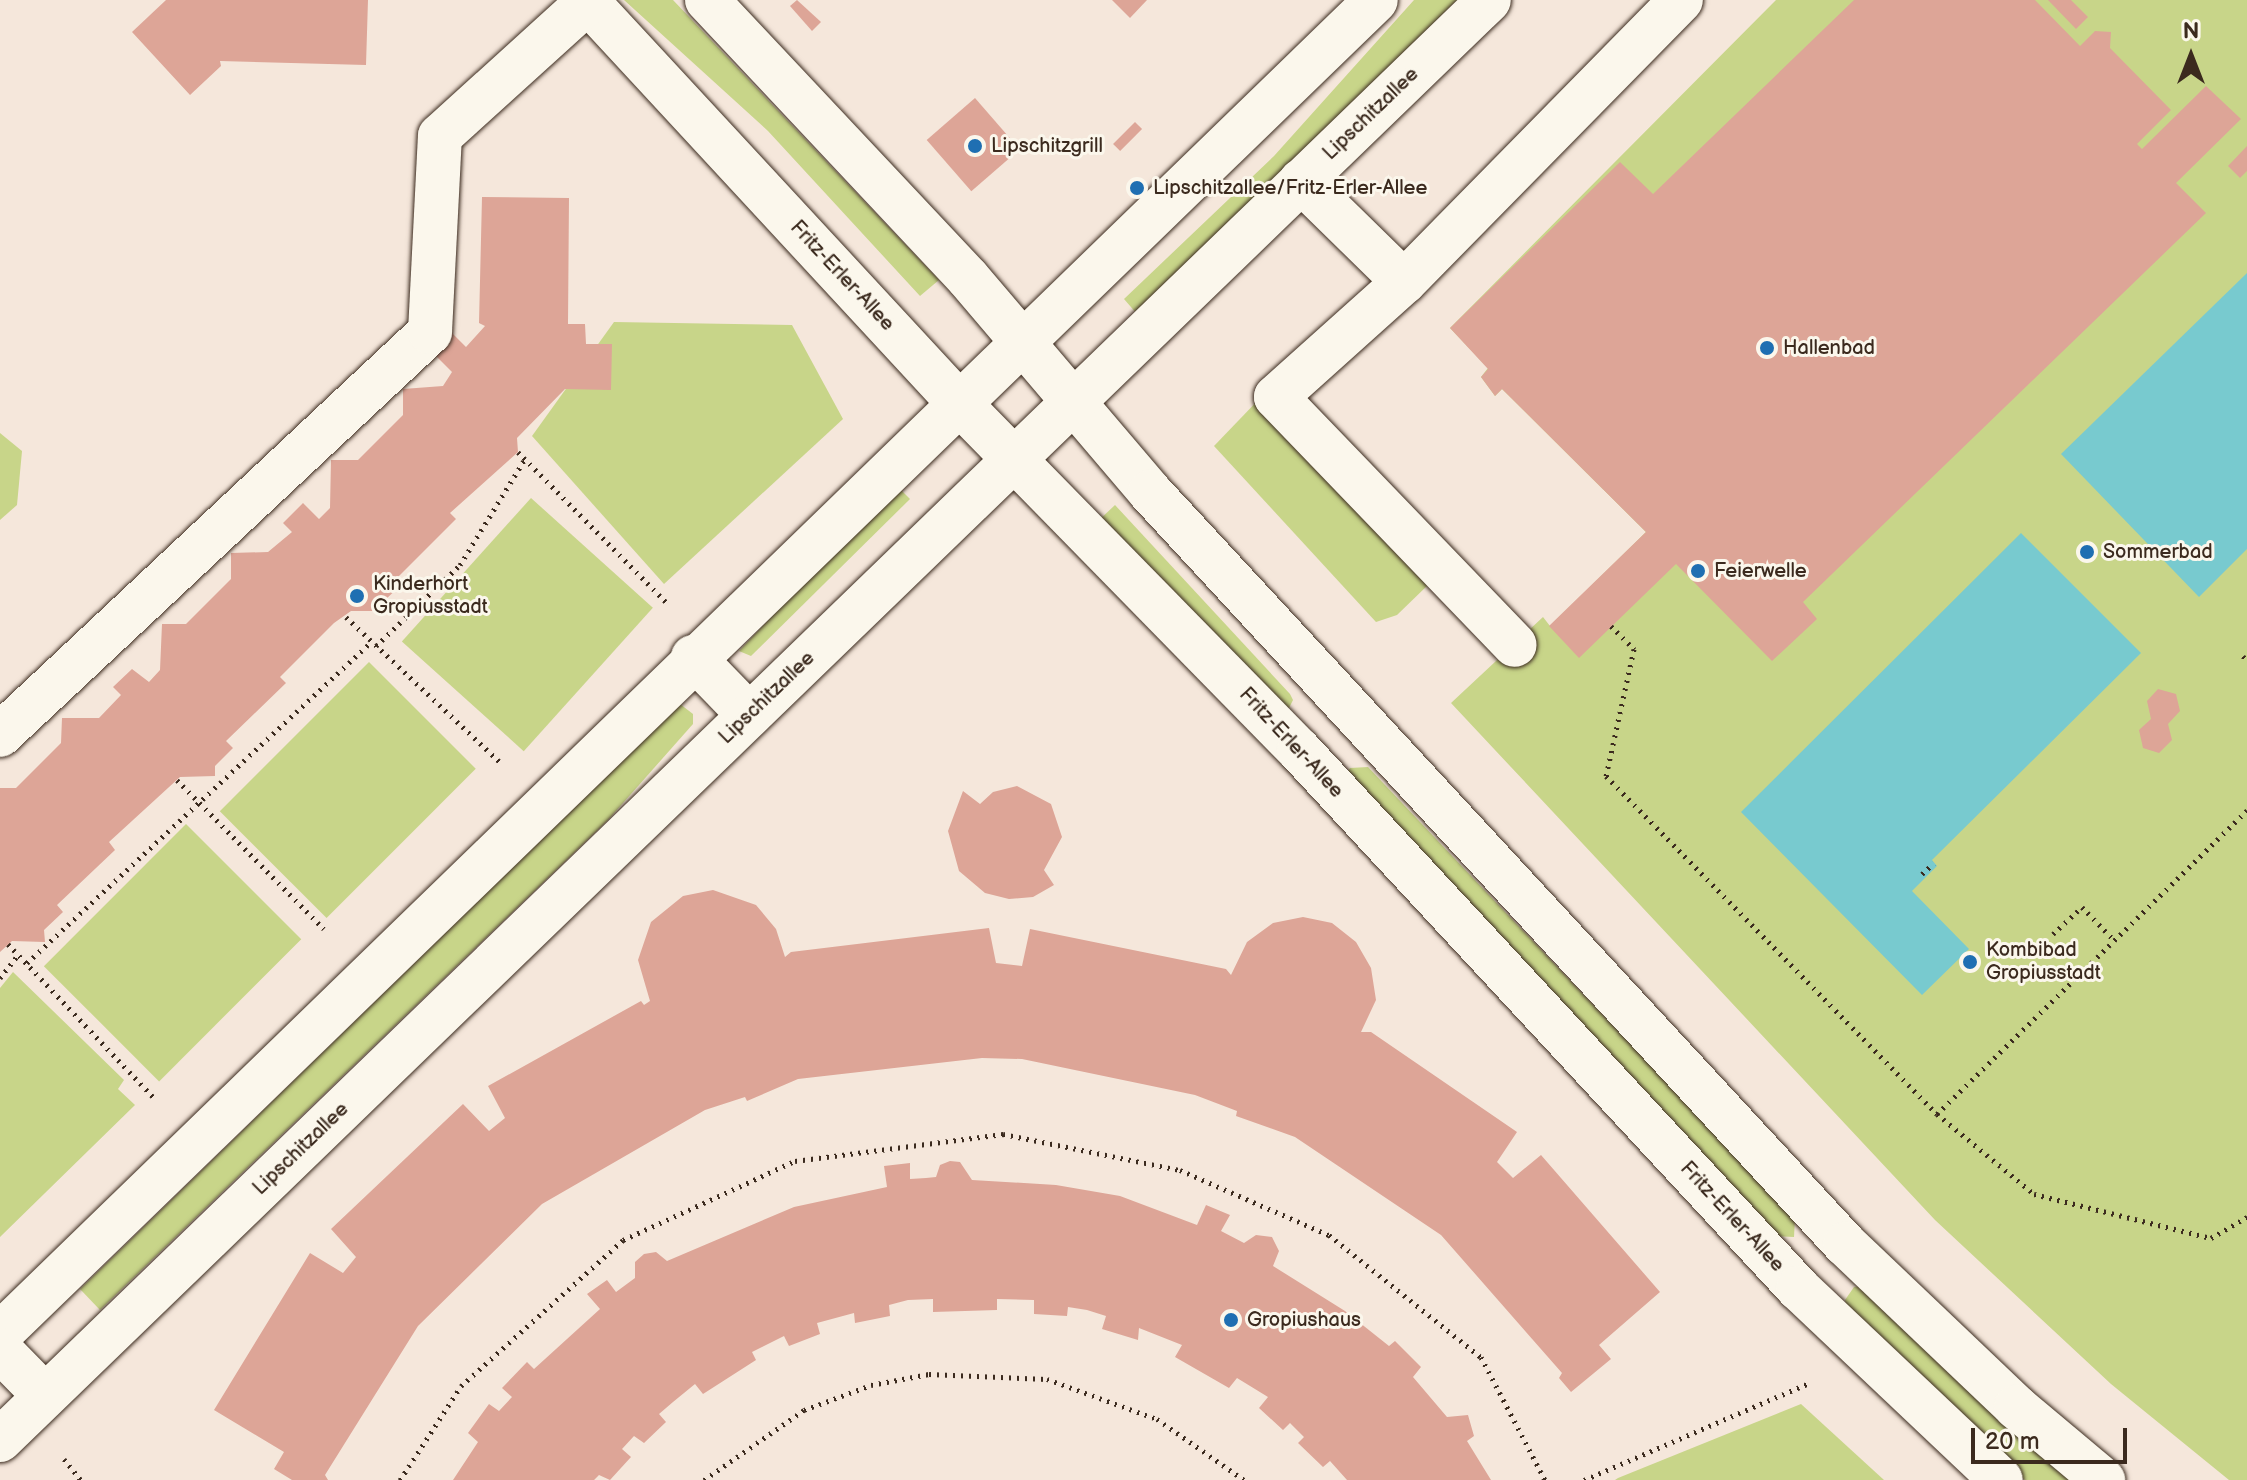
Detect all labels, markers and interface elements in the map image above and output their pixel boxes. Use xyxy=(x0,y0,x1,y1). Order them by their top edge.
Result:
north arrow xyxy=(2151,16,2231,96)
text: N xyxy=(2183,18,2199,45)
street label: Lipschitzallee xyxy=(1318,63,1424,165)
place label: Lipschitzgrill xyxy=(991,134,1103,158)
marker: Lipschitzgrill xyxy=(966,137,984,155)
place label: Lipschitzallee/Fritz-Erler-Allee xyxy=(1153,176,1427,200)
marker: Lipschitzallee/Fritz-Erler-Allee xyxy=(1128,179,1146,197)
street label: Fritz-Erler-Allee xyxy=(785,216,899,336)
place label: Hallenbad xyxy=(1783,336,1875,360)
marker: Hallenbad xyxy=(1758,339,1776,357)
place label: Sommerbad xyxy=(2103,540,2213,564)
marker: Sommerbad xyxy=(2078,543,2096,561)
place label: Feierwelle xyxy=(1714,559,1807,583)
marker: Feierwelle xyxy=(1689,562,1707,580)
place label: Kinderhort Gropiusstadt xyxy=(373,572,488,619)
marker: Kinderhort Gropiusstadt xyxy=(348,587,366,605)
street label: Lipschitzallee xyxy=(714,647,820,749)
street label: Fritz-Erler-Allee xyxy=(1234,683,1348,803)
place label: Kombibad Gropiusstadt xyxy=(1986,938,2101,985)
marker: Kombibad Gropiusstadt xyxy=(1961,953,1979,971)
street label: Lipschitzallee xyxy=(248,1098,354,1200)
street label: Fritz-Erler-Allee xyxy=(1675,1157,1789,1277)
place label: Gropiushaus xyxy=(1247,1308,1361,1332)
marker: Gropiushaus xyxy=(1222,1311,1240,1329)
scale bar xyxy=(1975,1412,2131,1462)
text: 20 m xyxy=(1985,1427,2040,1456)

